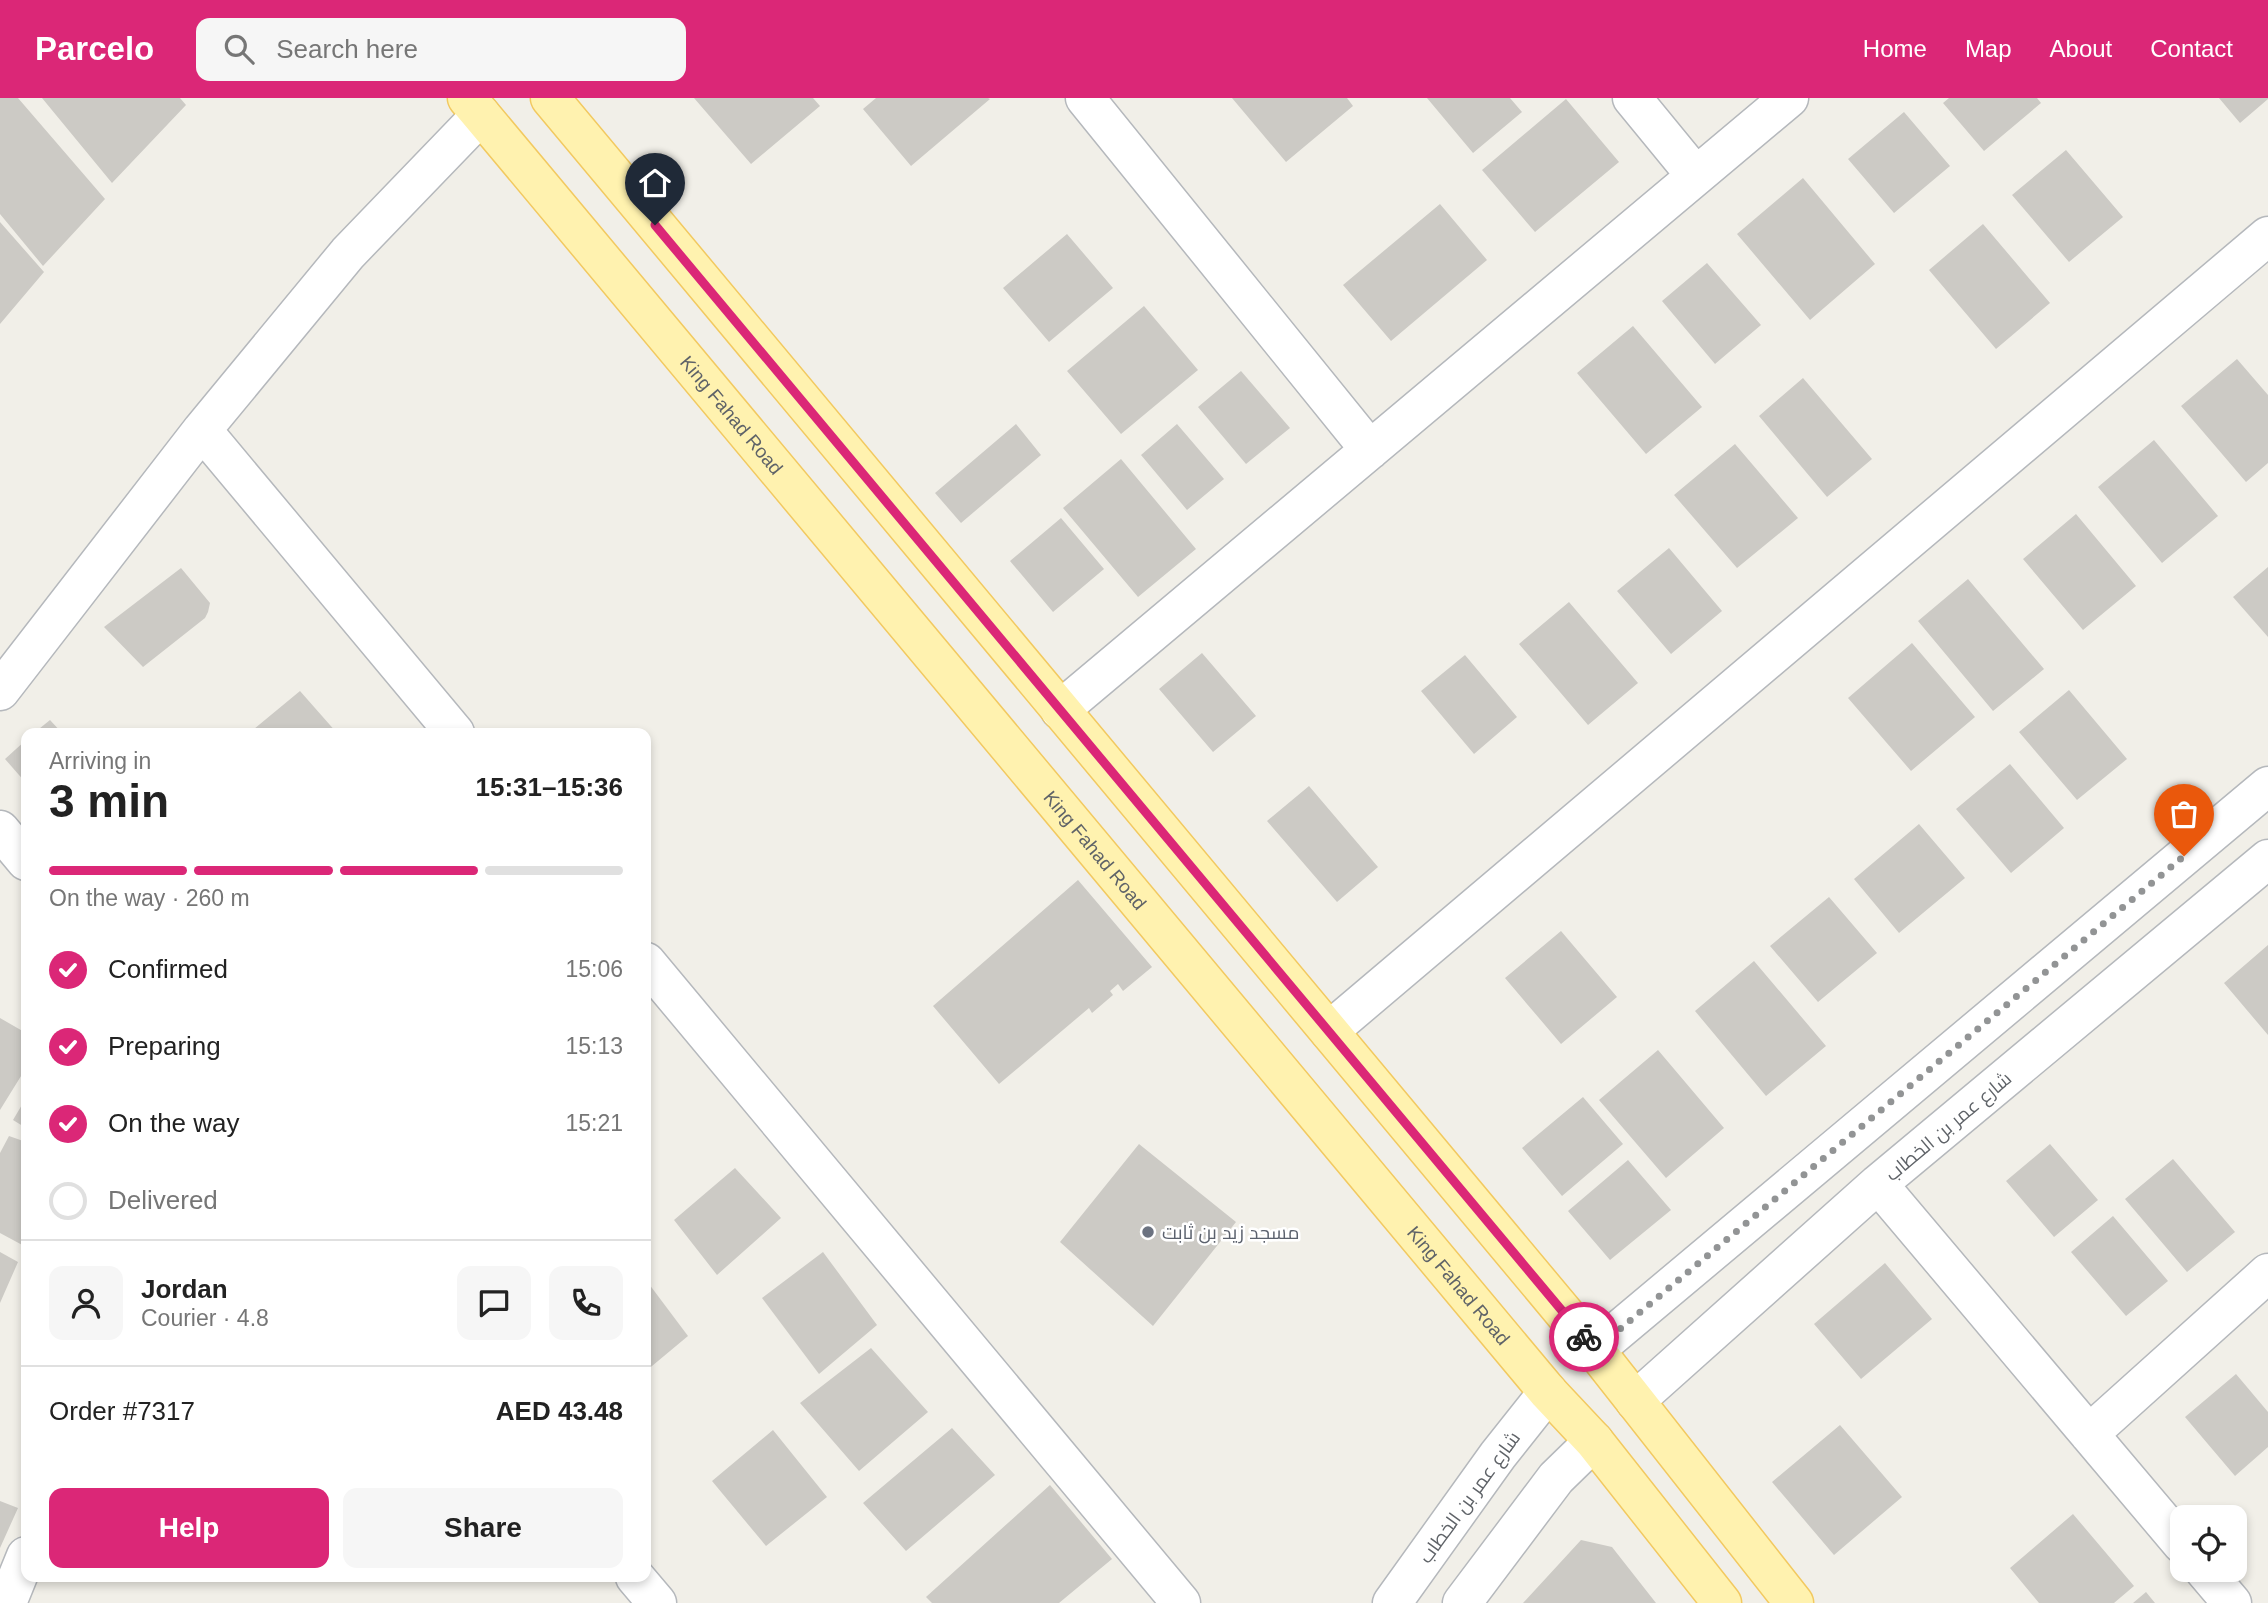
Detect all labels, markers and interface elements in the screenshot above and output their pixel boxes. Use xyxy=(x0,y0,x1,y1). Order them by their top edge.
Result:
search box xyxy=(196,18,686,81)
text: Parcelo xyxy=(35,30,154,67)
icon: search xyxy=(220,30,258,68)
text: Search here xyxy=(276,34,418,64)
text: Home xyxy=(1863,35,1927,62)
text: Map xyxy=(1965,35,2012,62)
text: About xyxy=(2050,35,2112,62)
text: Contact xyxy=(2150,35,2233,62)
pin xyxy=(625,153,685,225)
icon: home xyxy=(636,164,674,202)
street label: King Fahad Road xyxy=(676,352,787,479)
text: Arriving in xyxy=(49,748,151,774)
text: 15:31–15:36 xyxy=(476,772,623,802)
text: 3 min xyxy=(49,775,169,827)
pin xyxy=(2154,784,2214,856)
street label: King Fahad Road xyxy=(1039,787,1150,914)
icon: bag xyxy=(2165,795,2203,833)
text: On the way · 260 m xyxy=(49,885,250,911)
icon: check xyxy=(49,951,87,989)
text: Confirmed xyxy=(108,954,228,984)
text: 15:06 xyxy=(565,956,623,982)
icon: check xyxy=(49,1028,87,1066)
text: Preparing xyxy=(108,1031,221,1061)
text: 15:13 xyxy=(565,1033,623,1059)
street label: شارع عمر بن الخطاب xyxy=(1881,1068,2017,1187)
icon: check xyxy=(49,1105,87,1143)
text: On the way xyxy=(108,1108,240,1138)
text: 15:21 xyxy=(565,1110,623,1136)
text: Delivered xyxy=(108,1185,218,1215)
place label: مسجد زيد بن ثابت xyxy=(1162,1222,1299,1244)
street label: King Fahad Road xyxy=(1403,1222,1514,1349)
marker: مسجد زيد بن ثابت xyxy=(1140,1224,1156,1240)
button: person xyxy=(49,1266,123,1340)
button: chat xyxy=(457,1266,531,1340)
button: phone xyxy=(549,1266,623,1340)
text: Jordan xyxy=(141,1274,228,1304)
courier xyxy=(1549,1302,1619,1372)
text: Courier · 4.8 xyxy=(141,1305,269,1331)
icon: bike xyxy=(1565,1318,1603,1356)
text: Order #7317 xyxy=(49,1396,195,1426)
text: AED 43.48 xyxy=(496,1396,623,1426)
street label: شارع عمر بن الخطاب xyxy=(1415,1427,1527,1569)
button: Help xyxy=(49,1488,329,1568)
button: Share xyxy=(343,1488,623,1568)
map controls xyxy=(2170,1505,2247,1582)
button: locate xyxy=(2170,1505,2247,1582)

